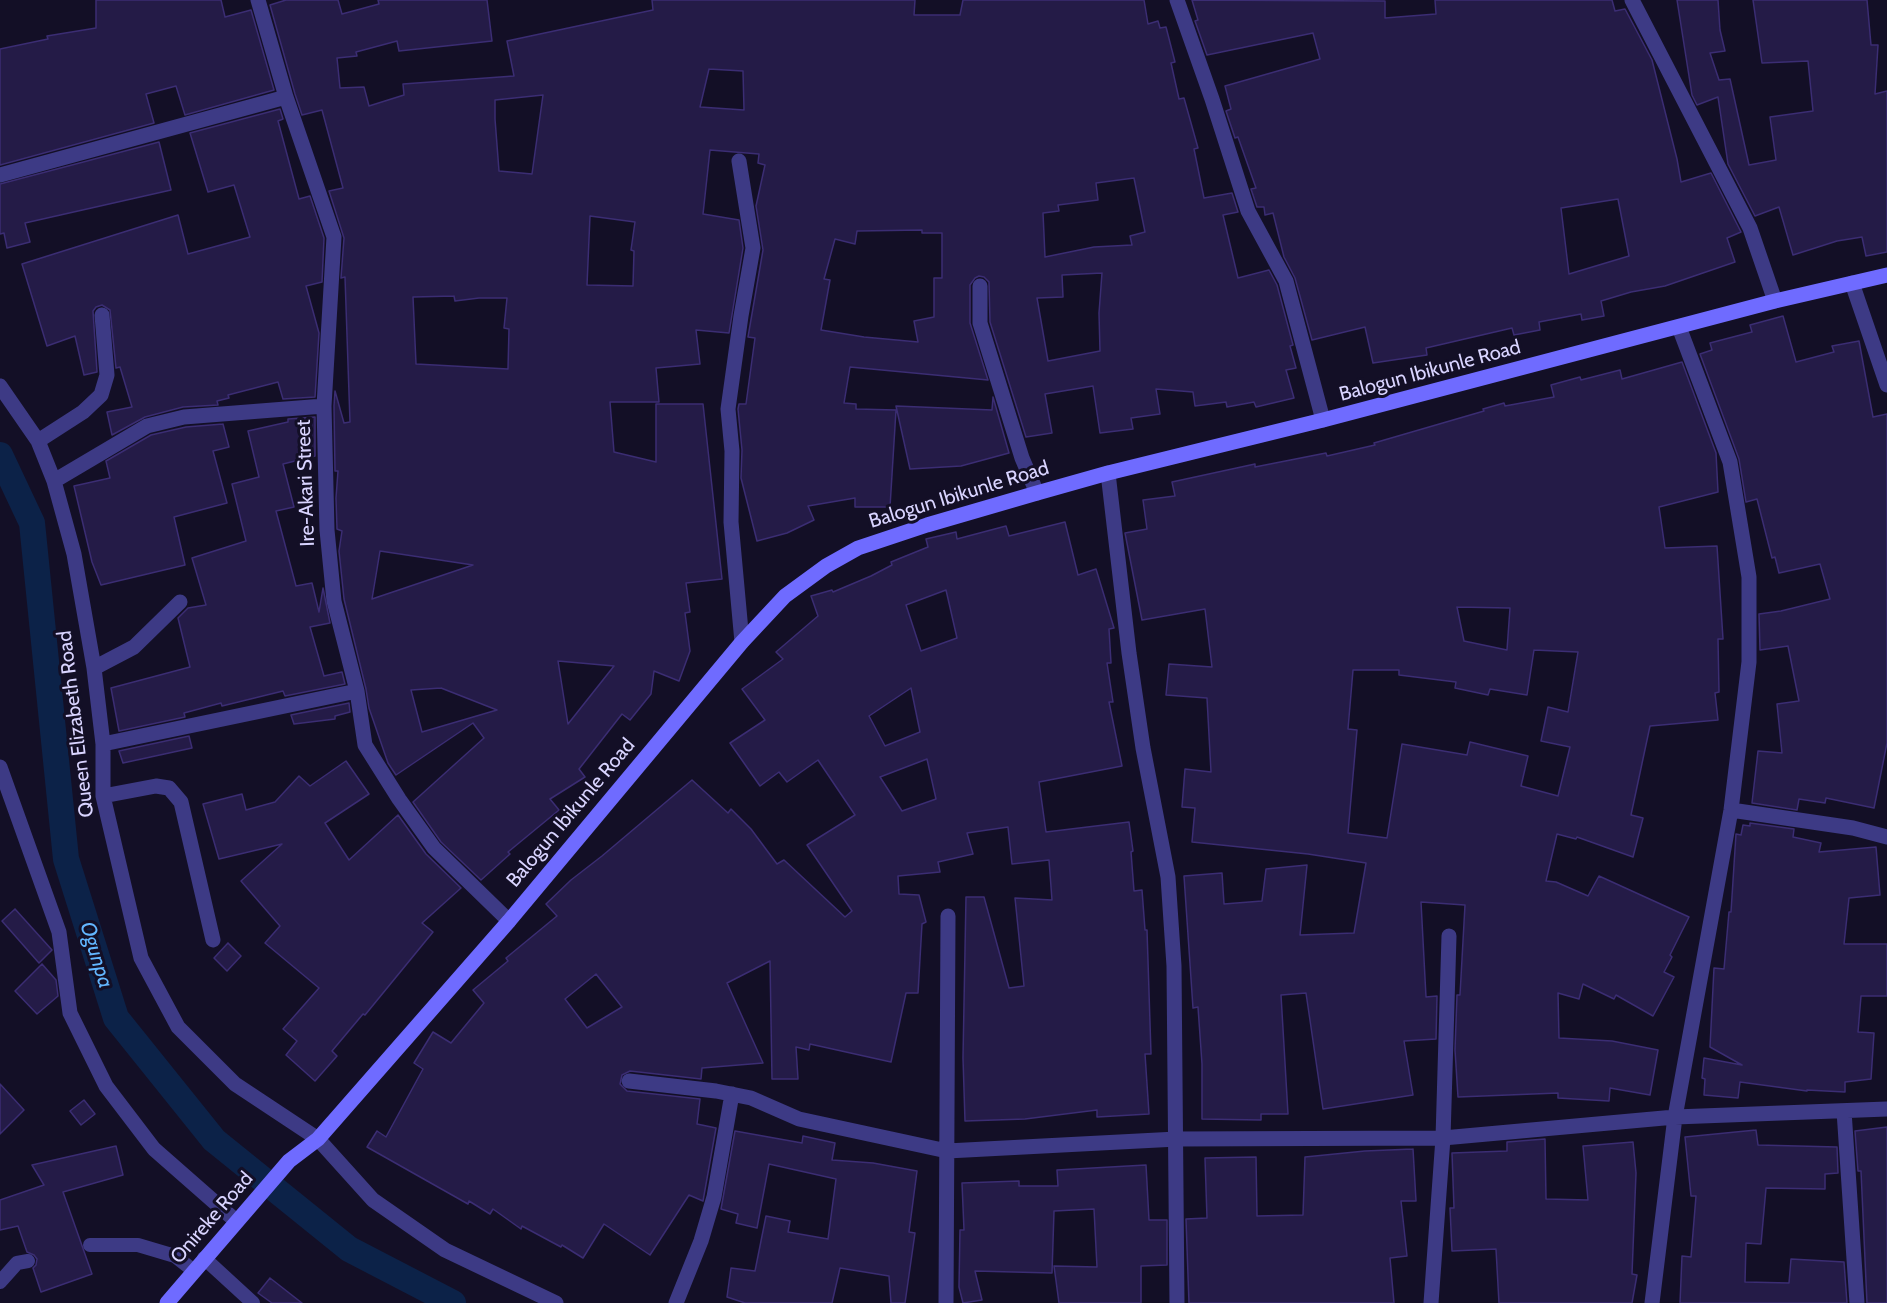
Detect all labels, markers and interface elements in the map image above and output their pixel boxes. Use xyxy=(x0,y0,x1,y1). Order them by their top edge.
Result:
street label: Balogun Ibikunle Road xyxy=(1337,335,1523,407)
street label: Ire-Akari Street xyxy=(292,419,320,547)
street label: Balogun Ibikunle Road xyxy=(866,456,1052,534)
street label: Queen Elizabeth Road xyxy=(53,629,99,819)
street label: Balogun Ibikunle Road xyxy=(502,734,640,892)
water label: Ogunpa xyxy=(74,919,118,991)
street label: Onireke Road xyxy=(166,1167,258,1269)

